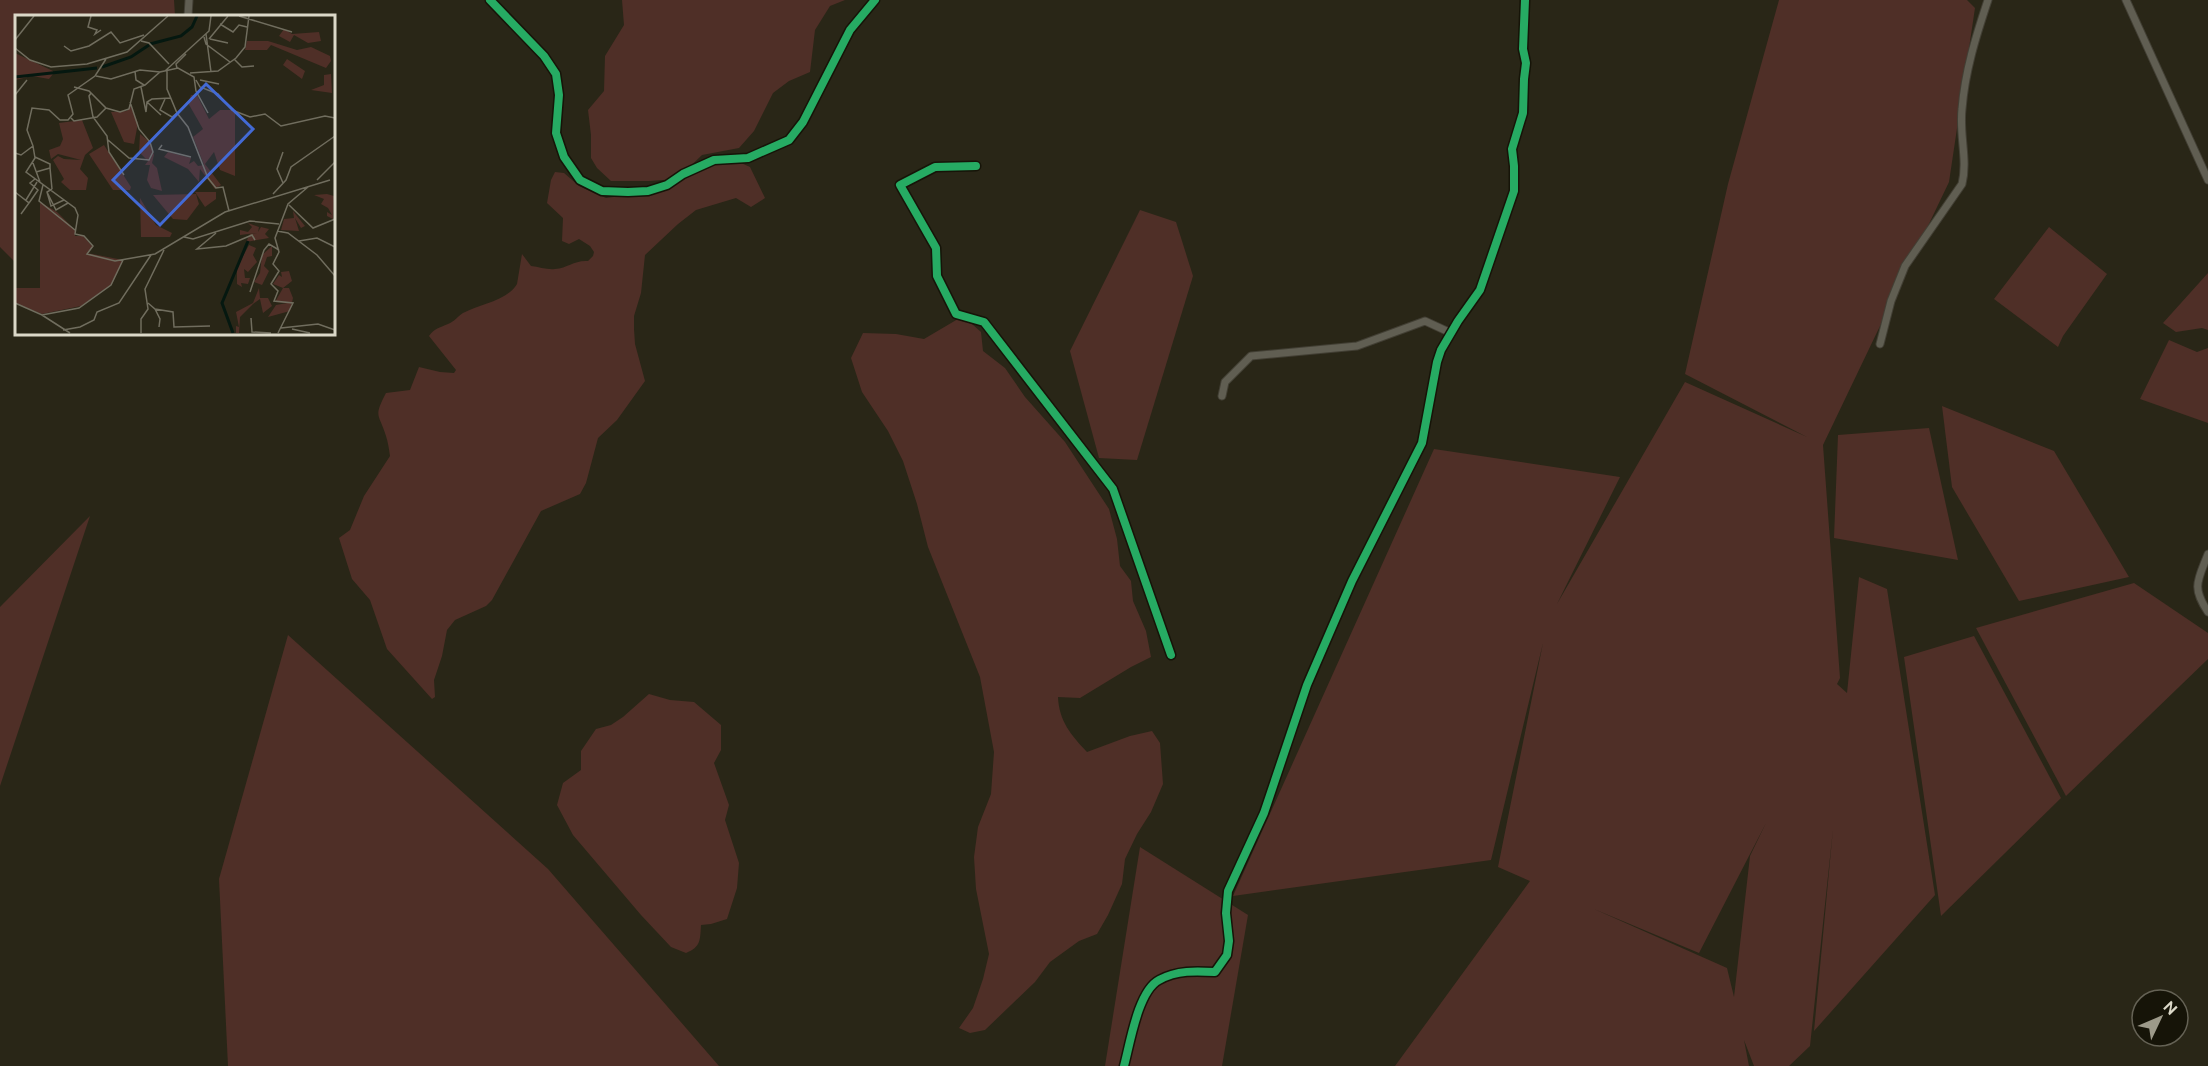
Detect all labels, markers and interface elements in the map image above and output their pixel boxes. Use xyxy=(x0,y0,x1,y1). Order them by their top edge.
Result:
inset map xyxy=(15,15,334,334)
north arrow xyxy=(2130,988,2190,1048)
text: N xyxy=(2160,997,2181,1018)

